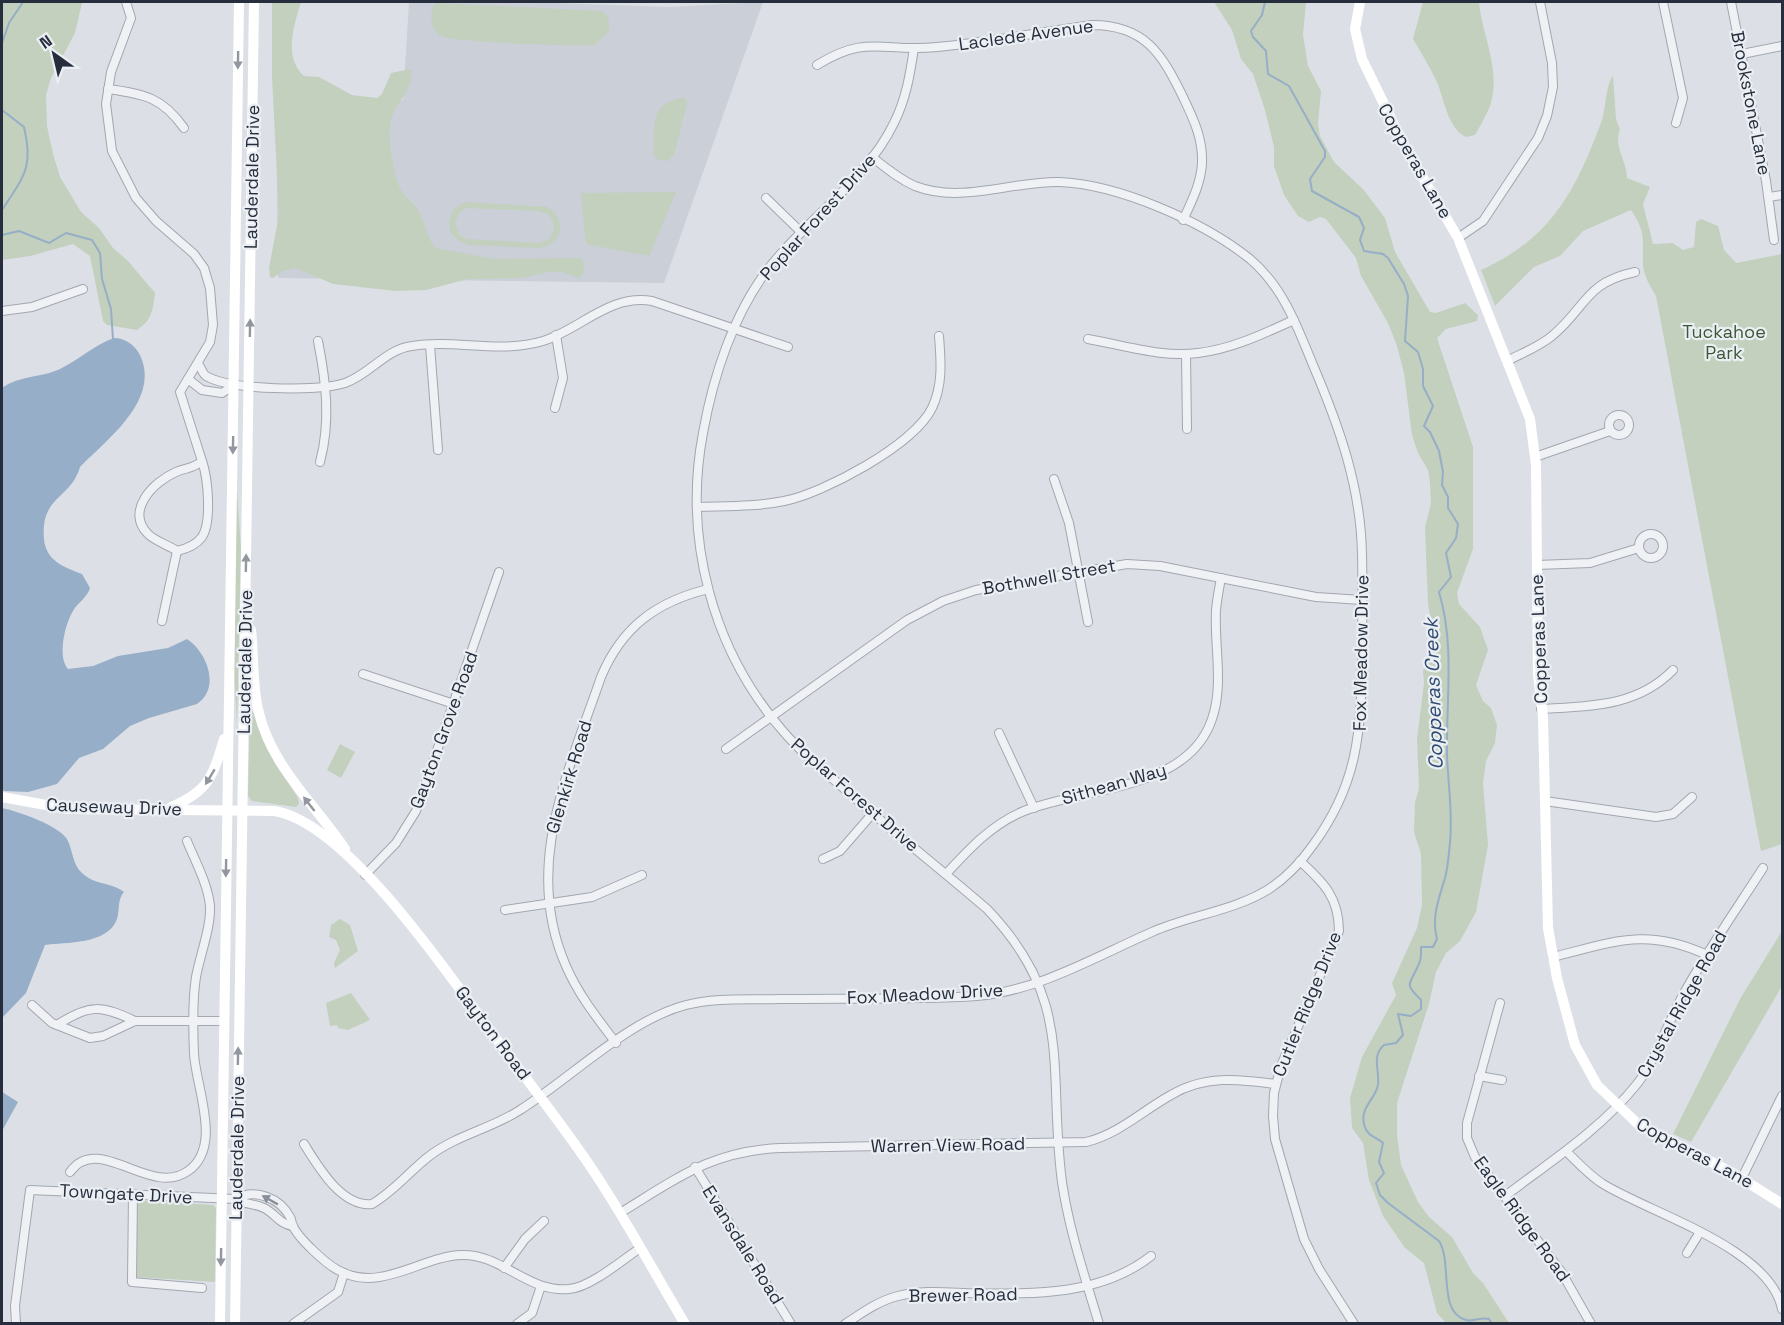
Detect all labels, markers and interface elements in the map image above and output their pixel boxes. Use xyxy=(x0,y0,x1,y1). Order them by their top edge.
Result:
street label: Laclede Avenue xyxy=(957,14,1095,55)
north arrow xyxy=(24,24,84,84)
street label: Brookstone Lane xyxy=(1726,29,1777,177)
text: N xyxy=(36,30,56,54)
one-way arrow xyxy=(233,50,243,69)
street label: Copperas Lane xyxy=(1373,99,1458,222)
street label: Lauderdale Drive xyxy=(239,105,264,249)
street label: Poplar Forest Drive xyxy=(755,149,881,285)
one-way arrow xyxy=(245,319,255,338)
park label: Tuckahoe Park xyxy=(1682,320,1766,364)
one-way arrow xyxy=(228,435,238,454)
one-way arrow xyxy=(242,553,251,572)
street label: Bothwell Street xyxy=(980,553,1118,600)
street label: Copperas Lane xyxy=(1525,574,1552,704)
street label: Fox Meadow Drive xyxy=(1348,575,1373,731)
street label: Lauderdale Drive xyxy=(232,590,257,734)
water label: Copperas Creek xyxy=(1417,616,1449,770)
street label: Gayton Grove Road xyxy=(404,648,483,812)
street label: Glenkirk Road xyxy=(540,717,597,836)
street label: Poplar Forest Drive xyxy=(786,733,924,857)
street label: Sithean Way xyxy=(1059,758,1169,809)
one-way arrow xyxy=(205,769,216,785)
street label: Causeway Drive xyxy=(46,793,182,820)
one-way arrow xyxy=(303,796,315,811)
one-way arrow xyxy=(221,859,231,878)
street label: Crystal Ridge Road xyxy=(1632,926,1732,1081)
street label: Cutler Ridge Drive xyxy=(1267,928,1346,1080)
street label: Fox Meadow Drive xyxy=(846,978,1004,1009)
street label: Gayton Road xyxy=(451,981,536,1084)
one-way arrow xyxy=(234,1047,243,1066)
street label: Lauderdale Drive xyxy=(224,1076,249,1220)
street label: Copperas Lane xyxy=(1633,1112,1758,1193)
street label: Warren View Road xyxy=(871,1132,1025,1157)
street label: Eagle Ridge Road xyxy=(1469,1151,1576,1286)
street label: Towngate Drive xyxy=(59,1179,193,1208)
street label: Evansdale Road xyxy=(698,1181,789,1309)
one-way arrow xyxy=(262,1194,278,1205)
one-way arrow xyxy=(216,1247,226,1266)
street label: Brewer Road xyxy=(908,1282,1018,1307)

